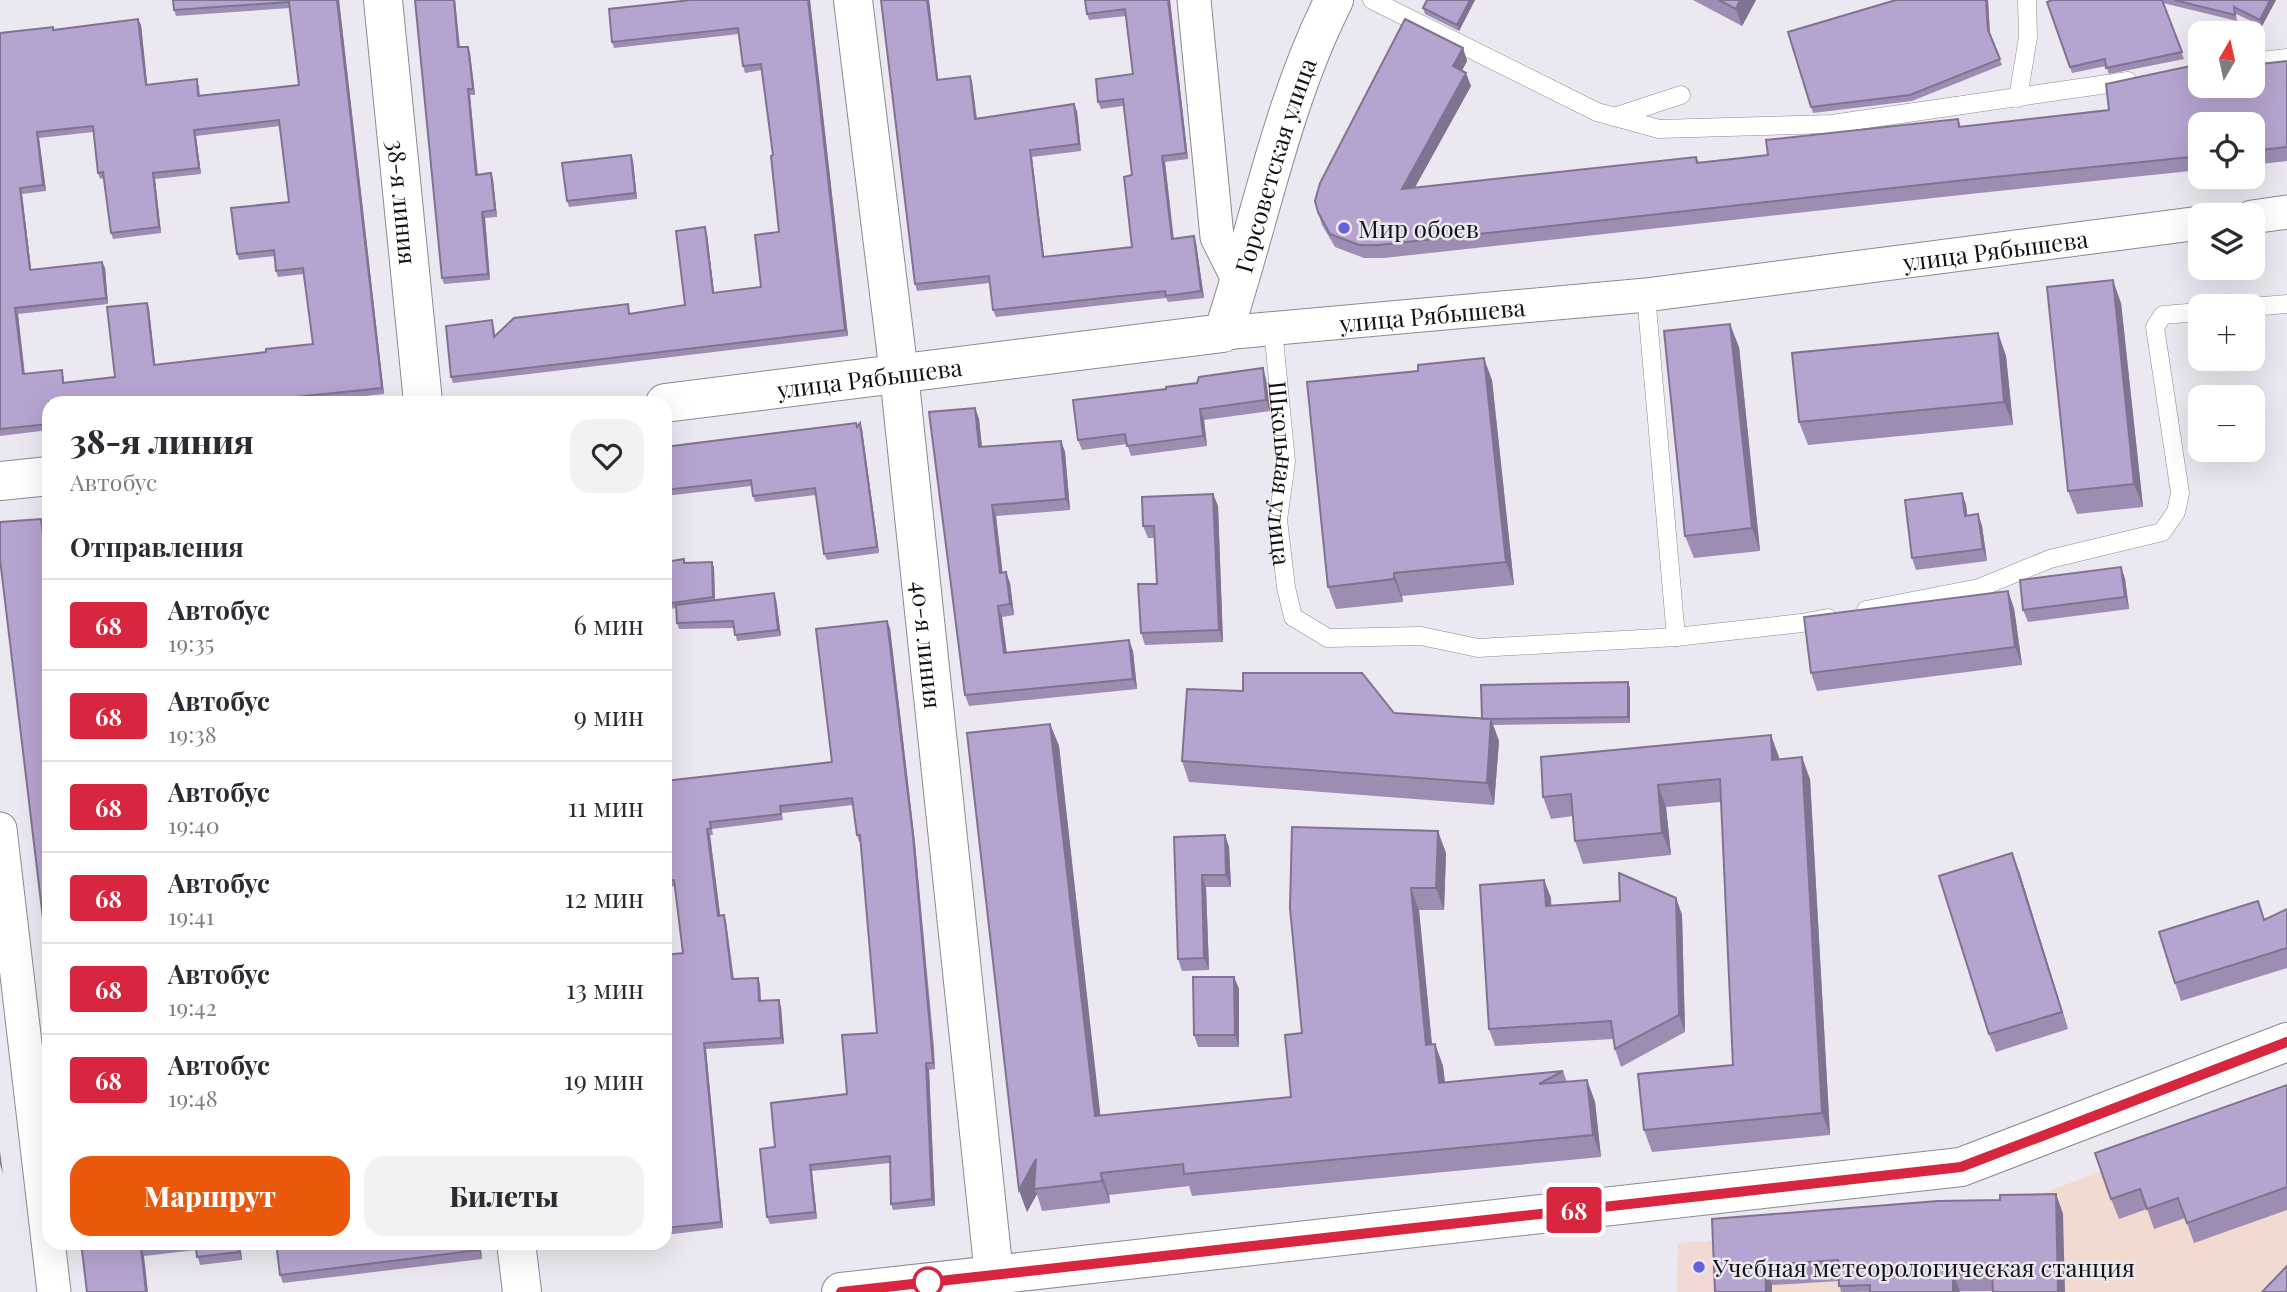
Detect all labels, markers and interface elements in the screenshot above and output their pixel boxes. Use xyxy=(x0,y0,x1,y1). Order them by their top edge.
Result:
north arrow xyxy=(2188,21,2264,98)
map controls xyxy=(2188,21,2265,462)
street label: Горсоветская улица xyxy=(1227,53,1323,276)
button: locate xyxy=(2188,112,2265,189)
street label: 38-я линия xyxy=(381,138,425,266)
button: layers xyxy=(2188,203,2265,280)
place label: Мир обоев xyxy=(1358,212,1479,244)
marker: Мир обоев xyxy=(1336,220,1352,236)
street label: улица Рябышева xyxy=(1900,222,2090,278)
street label: улица Рябышева xyxy=(1337,290,1526,339)
button: + xyxy=(2188,294,2265,371)
street label: улица Рябышева xyxy=(774,350,964,405)
street label: Школьная улица xyxy=(1262,379,1303,567)
button: − xyxy=(2188,385,2265,462)
text: 38-я линия xyxy=(70,418,254,462)
button: heart xyxy=(570,419,644,493)
text: Автобус xyxy=(70,466,157,497)
text: Отправления xyxy=(70,529,244,564)
street label: 40-я линия xyxy=(905,579,950,710)
text: Автобус xyxy=(168,592,270,627)
text: 6 мин xyxy=(573,607,644,642)
text: 68 xyxy=(95,609,122,641)
text: 19:35 xyxy=(168,627,214,658)
text: Автобус xyxy=(168,683,270,718)
text: 9 мин xyxy=(574,698,644,733)
text: 68 xyxy=(95,700,122,732)
text: 19:38 xyxy=(168,718,217,749)
text: Автобус xyxy=(168,774,270,809)
text: 11 мин xyxy=(568,789,644,824)
text: 68 xyxy=(95,791,122,823)
text: 19:40 xyxy=(168,809,220,840)
text: Автобус xyxy=(168,865,270,900)
text: 12 мин xyxy=(565,880,644,915)
text: 68 xyxy=(95,882,122,914)
text: 19:41 xyxy=(168,900,214,931)
text: Автобус xyxy=(168,956,270,991)
text: 13 мин xyxy=(566,971,644,1006)
text: 68 xyxy=(95,973,122,1005)
text: 19:42 xyxy=(168,991,217,1022)
text: Автобус xyxy=(168,1047,270,1082)
text: 19 мин xyxy=(564,1062,644,1097)
text: 68 xyxy=(95,1064,122,1096)
text: 19:48 xyxy=(168,1082,218,1113)
button: Маршрут xyxy=(70,1156,350,1236)
button: Билеты xyxy=(364,1156,644,1236)
line badge: 68 xyxy=(1542,1187,1606,1233)
text: 68 xyxy=(1561,1194,1587,1226)
place label: Учебная метеорологическая станция xyxy=(1712,1251,2135,1283)
marker: Учебная метеорологическая станция xyxy=(1691,1259,1707,1275)
unlabelled marker xyxy=(913,1267,943,1292)

